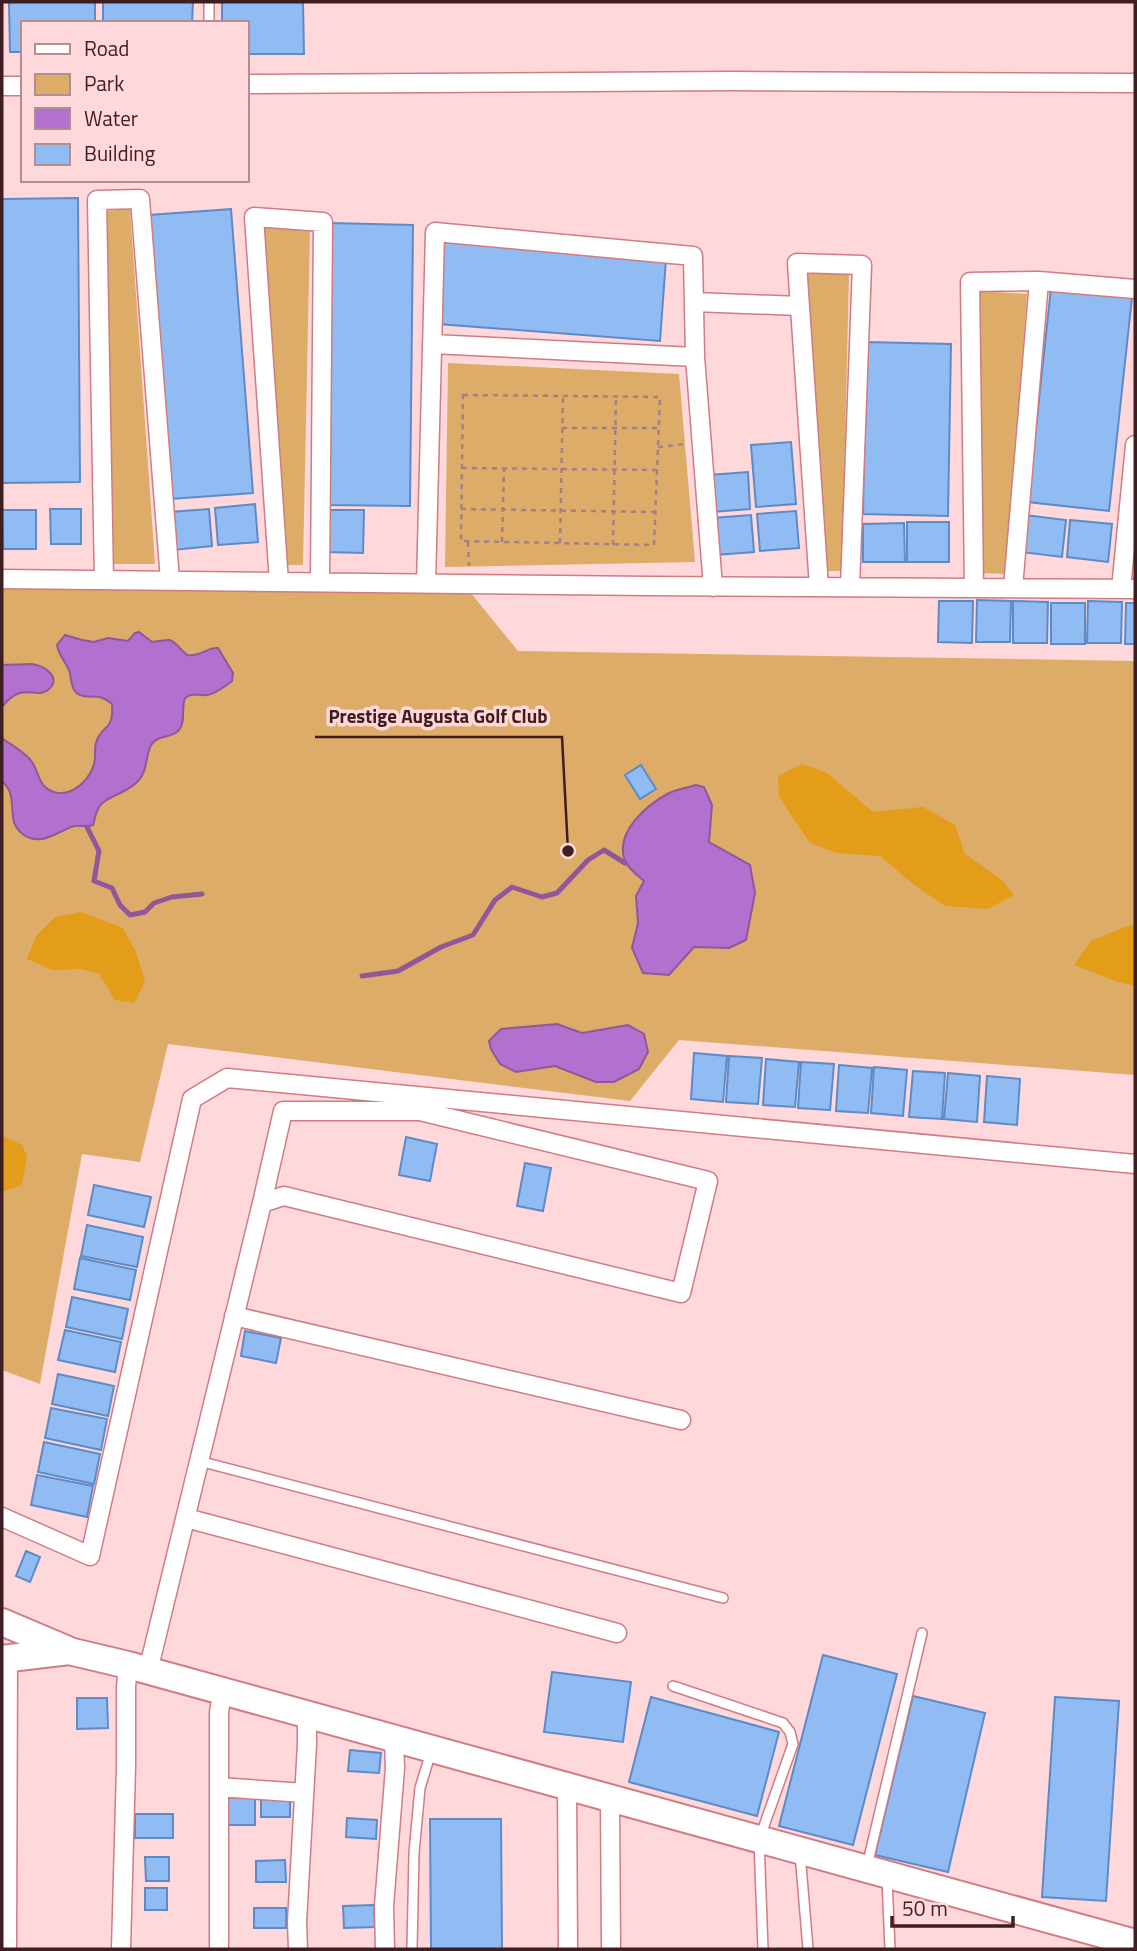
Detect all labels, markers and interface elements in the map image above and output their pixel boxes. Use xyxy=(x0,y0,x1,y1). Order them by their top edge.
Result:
legend xyxy=(21,21,248,182)
text: Road xyxy=(84,32,129,64)
text: Park xyxy=(84,67,124,99)
text: Water xyxy=(84,102,138,134)
text: Building xyxy=(84,137,156,169)
callout: Prestige Augusta Golf Club xyxy=(315,697,562,737)
text: Prestige Augusta Golf Club xyxy=(328,701,548,730)
scale bar xyxy=(892,1884,1013,1928)
text: 50 m xyxy=(902,1892,948,1924)

